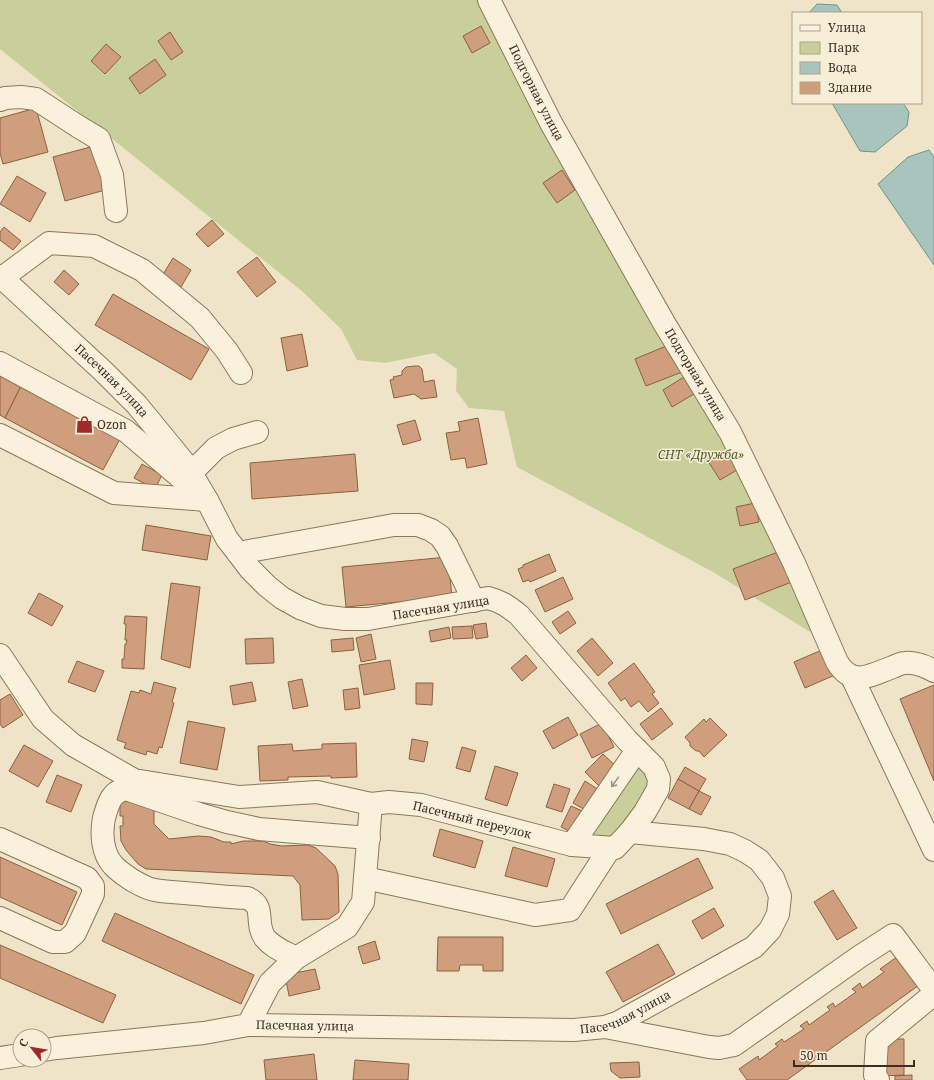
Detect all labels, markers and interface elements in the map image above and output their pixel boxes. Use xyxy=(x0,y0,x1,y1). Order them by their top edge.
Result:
legend xyxy=(792,12,922,104)
text: Улица xyxy=(828,19,866,36)
text: Парк xyxy=(828,39,860,56)
street label: Подгорная улица xyxy=(505,41,568,144)
text: Вода xyxy=(828,59,857,76)
text: Здание xyxy=(828,79,872,96)
street label: Подгорная улица xyxy=(661,325,731,424)
street label: Пасечная улица xyxy=(71,340,153,421)
shop icon: Ozon xyxy=(74,415,94,435)
place label: Ozon xyxy=(97,416,127,433)
park label: СНТ «Дружба» xyxy=(658,446,744,463)
street label: Пасечная улица xyxy=(391,591,491,624)
one-way arrow xyxy=(611,776,619,787)
street label: Пасечный переулок xyxy=(411,797,534,843)
street label: Пасечная улица xyxy=(579,986,674,1037)
street label: Пасечная улица xyxy=(256,1016,354,1035)
north arrow xyxy=(12,1028,52,1068)
text: С xyxy=(15,1036,31,1050)
scale bar xyxy=(794,1042,914,1068)
text: 50 m xyxy=(800,1047,828,1064)

